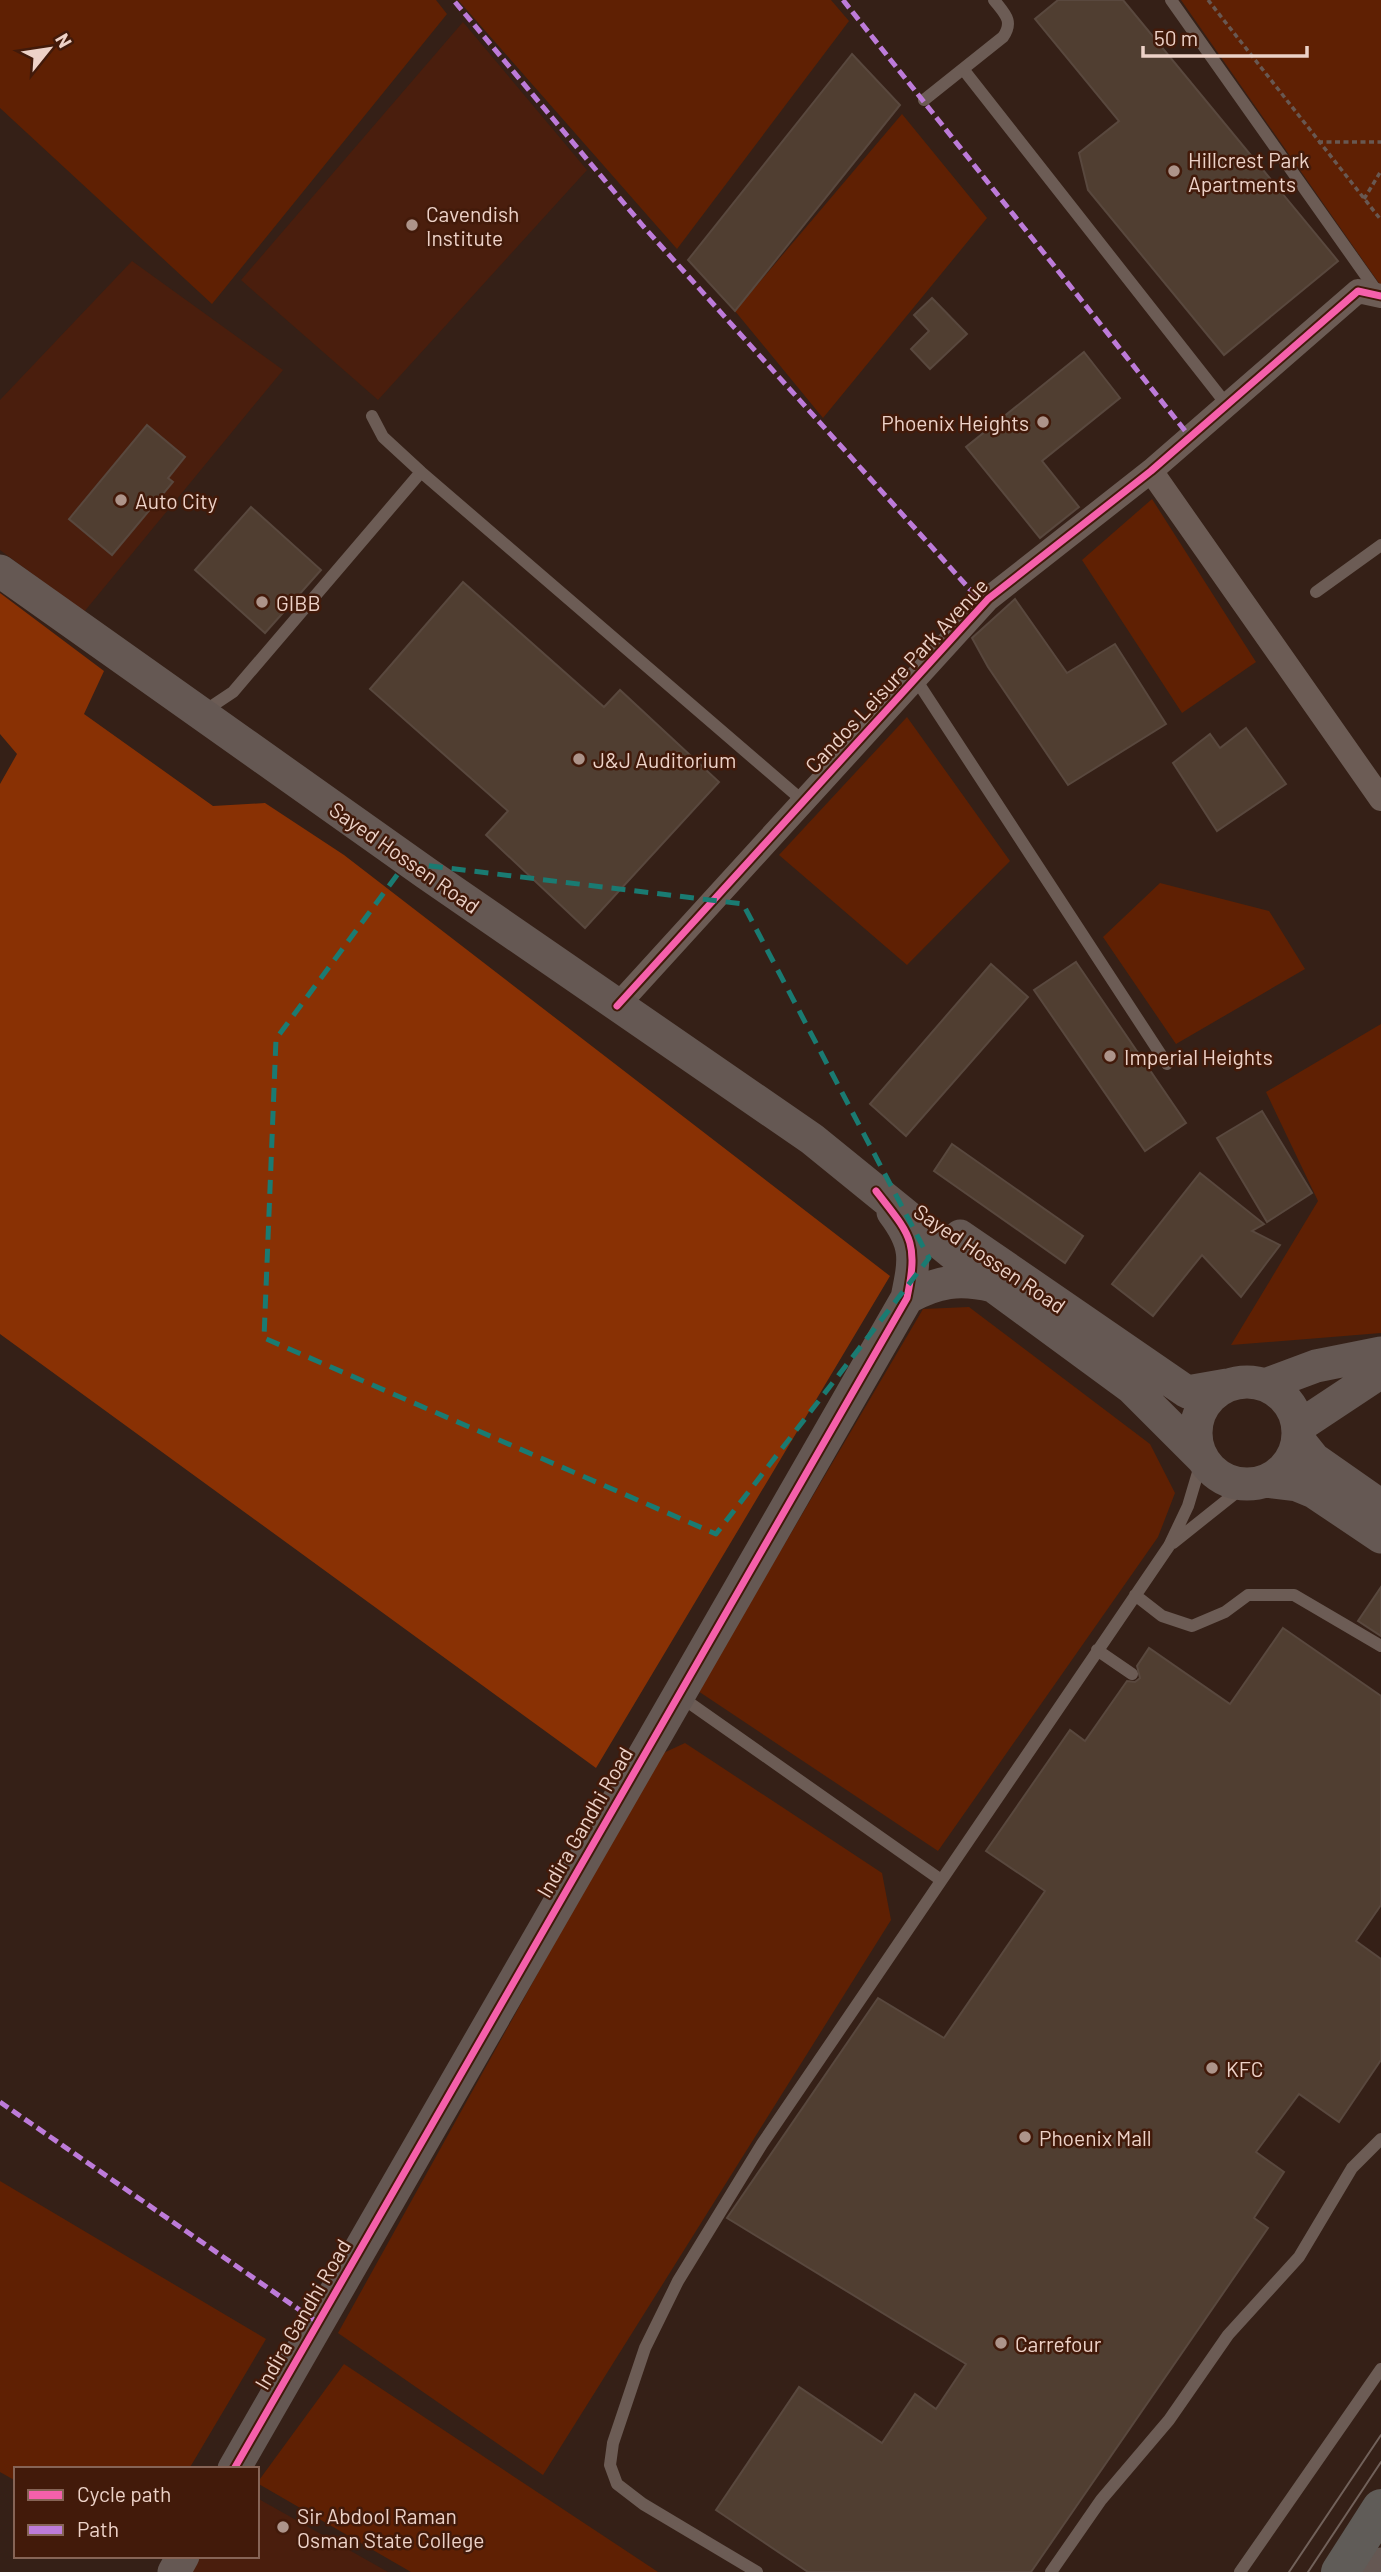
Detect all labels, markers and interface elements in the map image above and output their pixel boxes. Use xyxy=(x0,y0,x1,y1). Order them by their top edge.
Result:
north arrow xyxy=(14,14,84,84)
scale bar xyxy=(1143,14,1308,58)
text: 50 m xyxy=(1154,25,1198,50)
text: N xyxy=(51,29,77,51)
place label: Hillcrest Park Apartments xyxy=(1188,147,1309,196)
marker: Hillcrest Park Apartments xyxy=(1166,163,1182,179)
place label: Cavendish Institute xyxy=(426,201,519,250)
marker: Cavendish Institute xyxy=(404,217,420,233)
place label: Phoenix Heights xyxy=(881,410,1029,435)
marker: Phoenix Heights xyxy=(1035,414,1051,430)
place label: Auto City xyxy=(135,488,218,513)
marker: Auto City xyxy=(113,492,129,508)
street label: Candos Leisure Park Avenue xyxy=(799,573,993,777)
place label: GIBB xyxy=(276,590,321,615)
marker: GIBB xyxy=(254,594,270,610)
place label: J&J Auditorium xyxy=(593,747,736,772)
marker: J&J Auditorium xyxy=(571,751,587,767)
street label: Sayed Hossen Road xyxy=(325,796,485,918)
place label: Imperial Heights xyxy=(1124,1044,1273,1069)
marker: Imperial Heights xyxy=(1102,1048,1118,1064)
street label: Sayed Hossen Road xyxy=(910,1198,1070,1318)
street label: Indira Gandhi Road xyxy=(531,1742,637,1902)
place label: KFC xyxy=(1226,2056,1263,2081)
marker: KFC xyxy=(1204,2060,1220,2076)
place label: Phoenix Mall xyxy=(1039,2125,1152,2150)
marker: Phoenix Mall xyxy=(1017,2129,1033,2145)
street label: Indira Gandhi Road xyxy=(249,2234,355,2394)
place label: Carrefour xyxy=(1015,2331,1102,2356)
marker: Carrefour xyxy=(993,2335,1009,2351)
legend xyxy=(14,2467,259,2558)
text: Cycle path xyxy=(77,2481,171,2506)
place label: Sir Abdool Raman Osman State College xyxy=(297,2503,485,2552)
text: Path xyxy=(77,2516,119,2541)
marker: Sir Abdool Raman Osman State College xyxy=(275,2519,291,2535)

